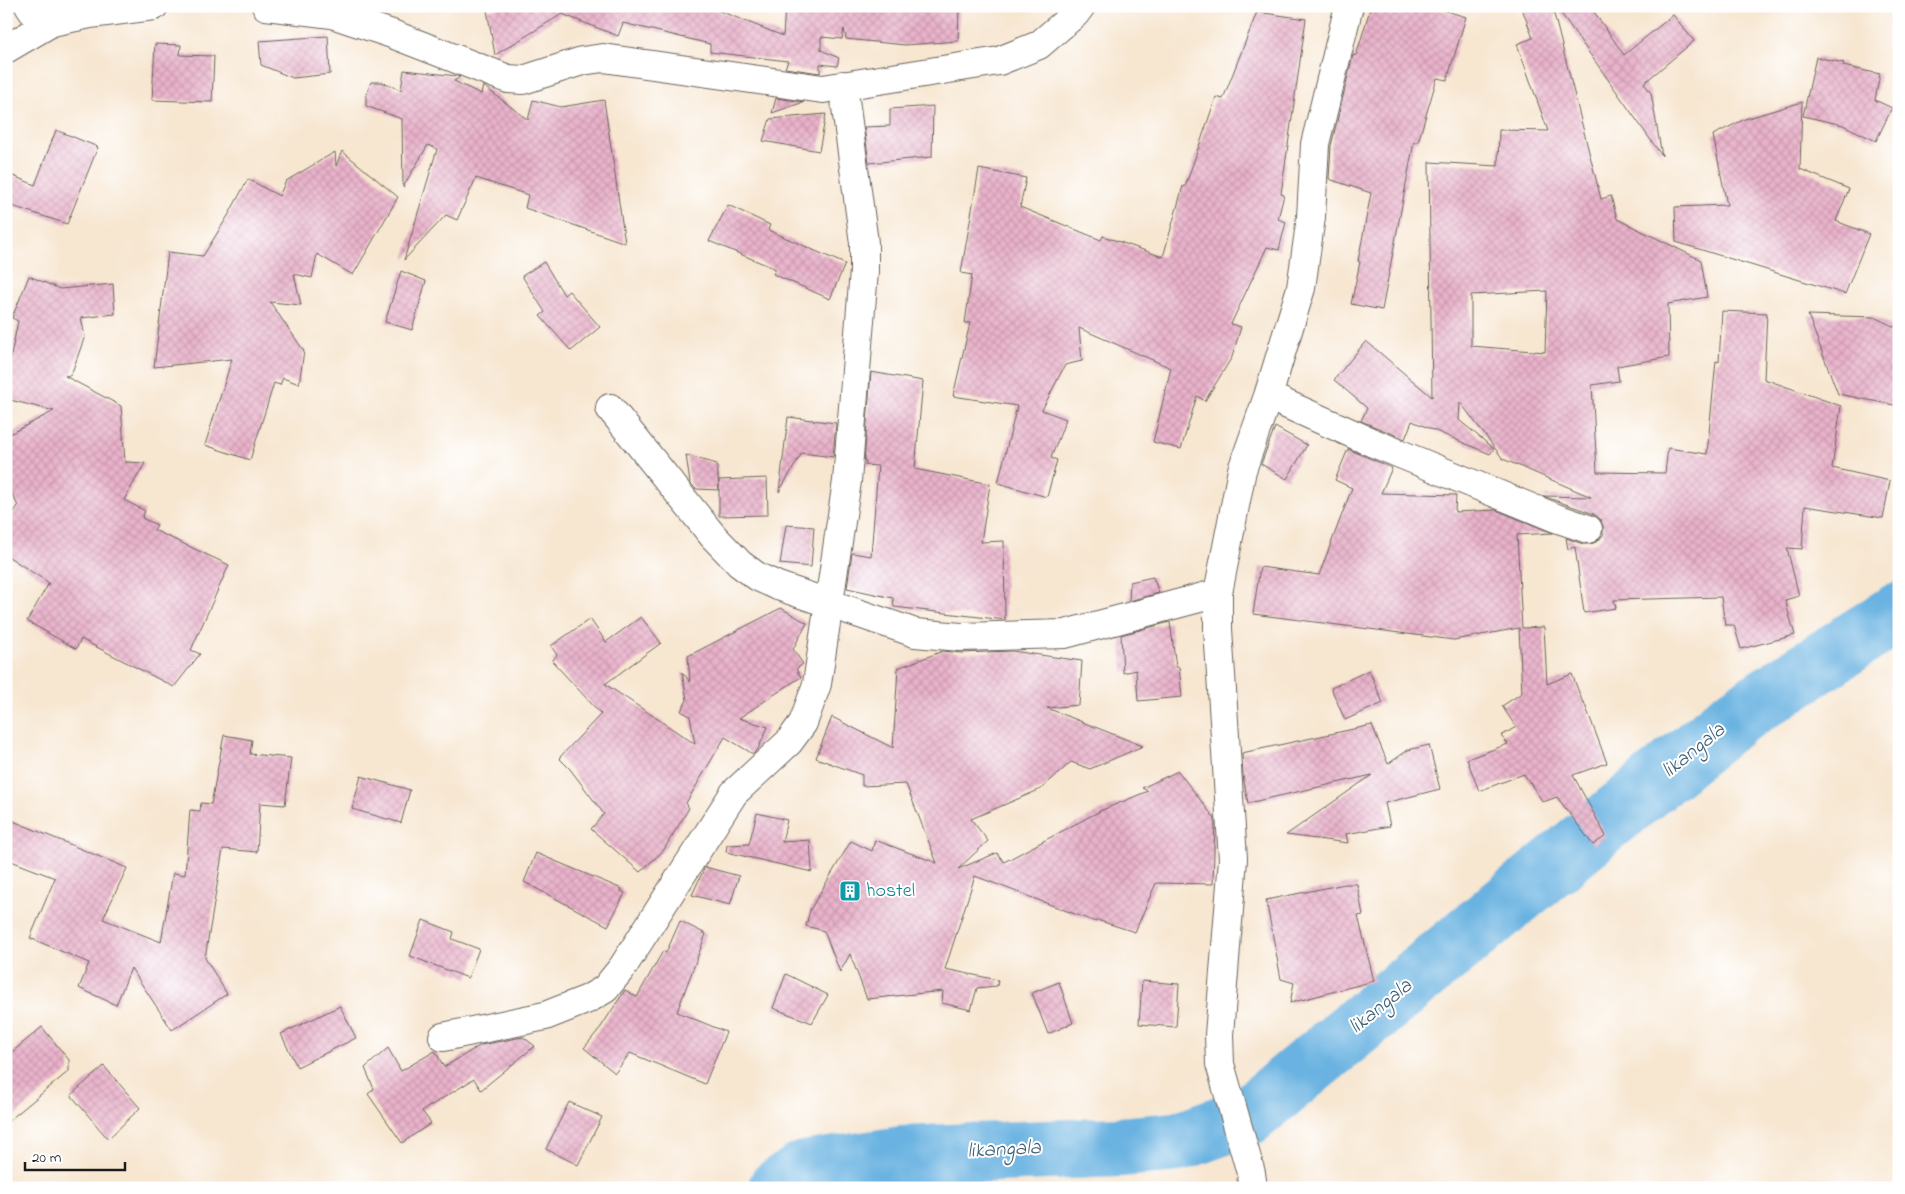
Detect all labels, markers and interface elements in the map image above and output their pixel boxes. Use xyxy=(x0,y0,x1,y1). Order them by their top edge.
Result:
water label: likangala xyxy=(1656,716,1733,787)
place label: hostel xyxy=(866,877,915,906)
building icon: hostel xyxy=(838,879,862,903)
water label: likangala xyxy=(1343,972,1420,1043)
water label: likangala xyxy=(966,1133,1042,1168)
scale bar xyxy=(25,1139,125,1171)
text: 20 m xyxy=(32,1147,62,1169)

